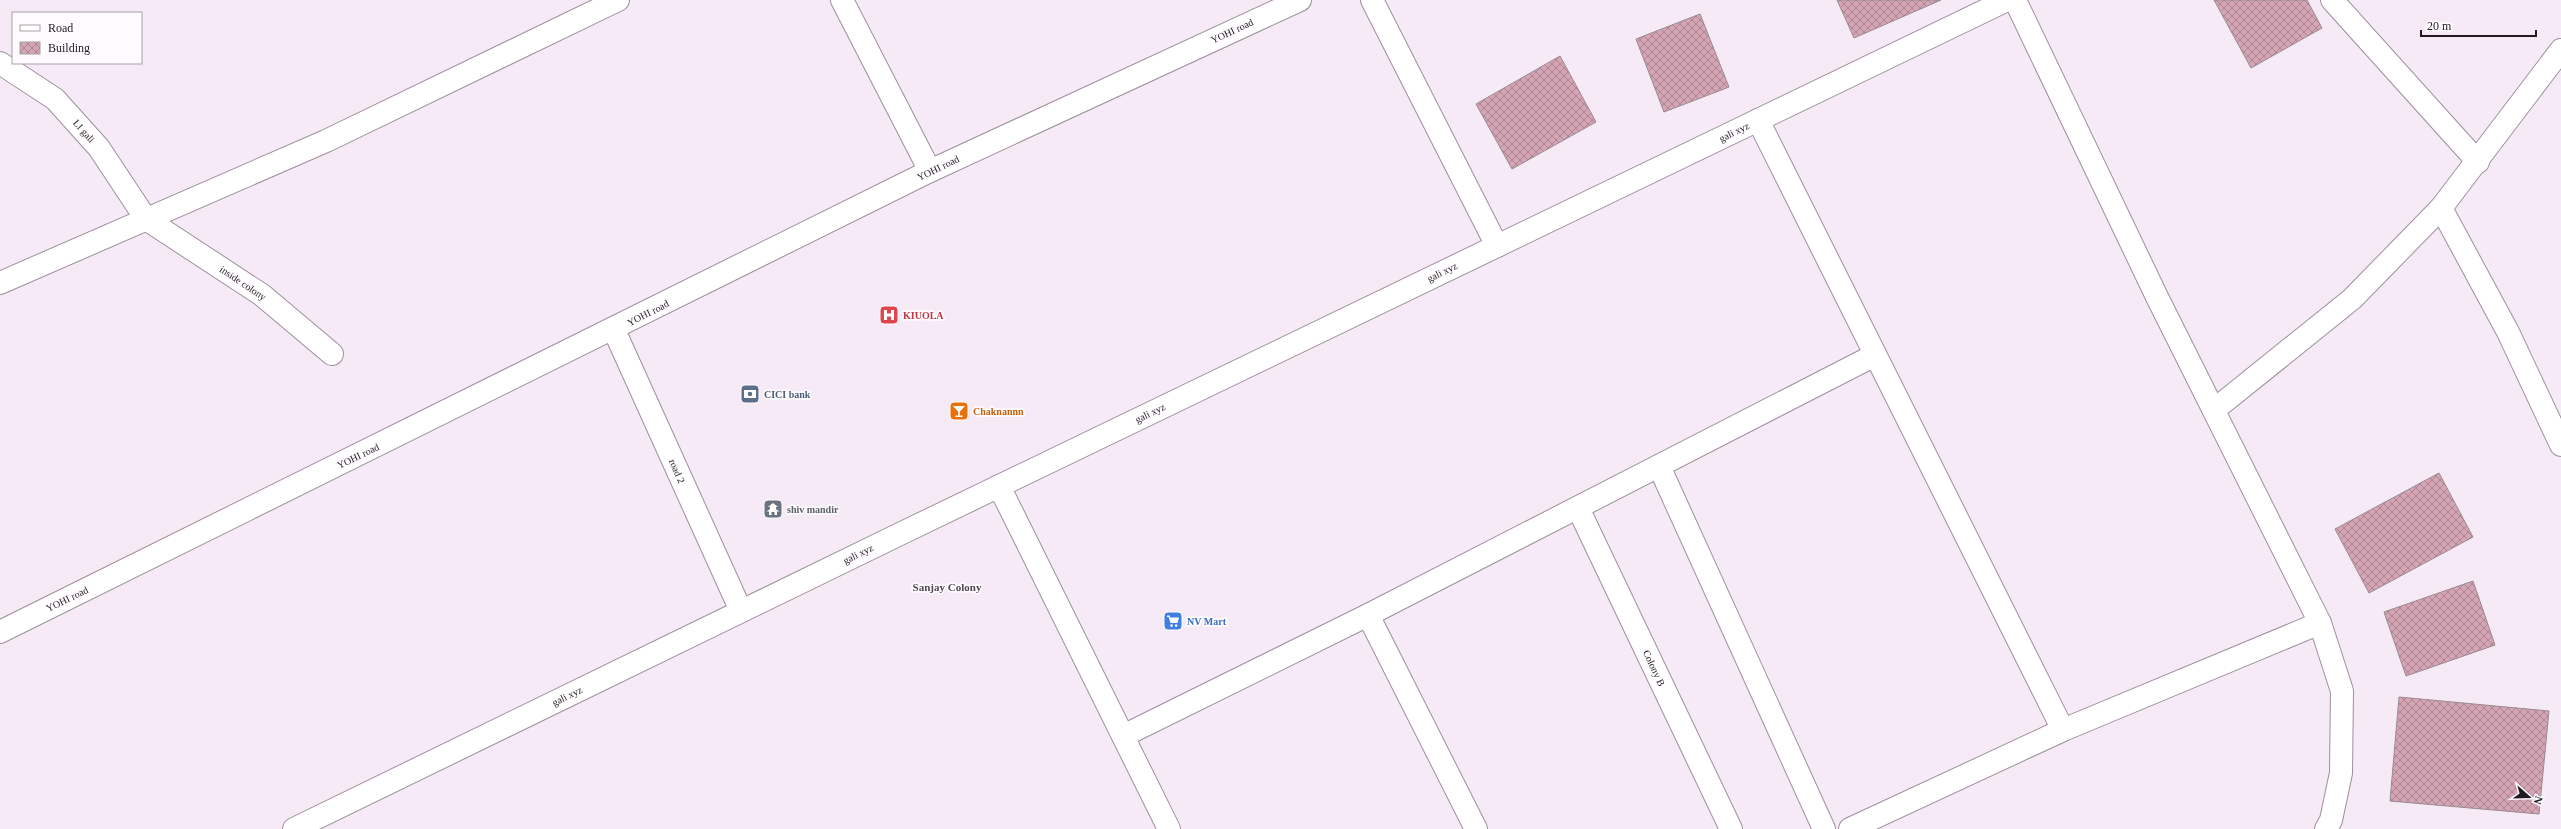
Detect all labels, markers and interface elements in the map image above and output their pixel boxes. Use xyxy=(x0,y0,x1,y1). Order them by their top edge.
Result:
legend xyxy=(12,12,142,64)
scale bar xyxy=(2421,12,2536,38)
street label: YOHI road xyxy=(1209,16,1255,46)
text: 20 m xyxy=(2427,19,2452,33)
text: Road xyxy=(48,21,73,35)
text: Building xyxy=(48,41,90,55)
street label: LI gali xyxy=(71,117,97,145)
street label: gali xyz xyxy=(1717,120,1751,144)
street label: YOHI road xyxy=(915,153,961,183)
street label: gali xyz xyxy=(1425,260,1459,284)
street label: inside colony xyxy=(218,263,268,303)
street label: YOHI road xyxy=(625,298,671,328)
hospital icon: KIUOLA xyxy=(878,304,900,326)
place label: KIUOLA xyxy=(903,310,944,321)
bank icon: CICI bank xyxy=(739,383,761,405)
place label: CICI bank xyxy=(764,389,811,400)
bar icon: Chaknannn xyxy=(948,400,970,422)
street label: gali xyz xyxy=(1133,401,1167,425)
place label: Chaknannn xyxy=(973,406,1024,417)
street label: YOHI road xyxy=(335,441,381,471)
street label: road 2 xyxy=(667,457,687,485)
temple icon: shiv mandir xyxy=(762,498,784,520)
place label: shiv mandir xyxy=(787,504,839,515)
street label: gali xyz xyxy=(841,542,875,566)
district label: Sanjay Colony xyxy=(913,581,982,593)
street label: YOHI road xyxy=(44,584,90,614)
supermarket icon: NV Mart xyxy=(1162,610,1184,632)
place label: NV Mart xyxy=(1187,616,1227,627)
street label: Colony B xyxy=(1641,648,1667,688)
street label: gali xyz xyxy=(550,684,584,708)
north arrow xyxy=(2509,777,2549,817)
text: N xyxy=(2531,795,2545,806)

